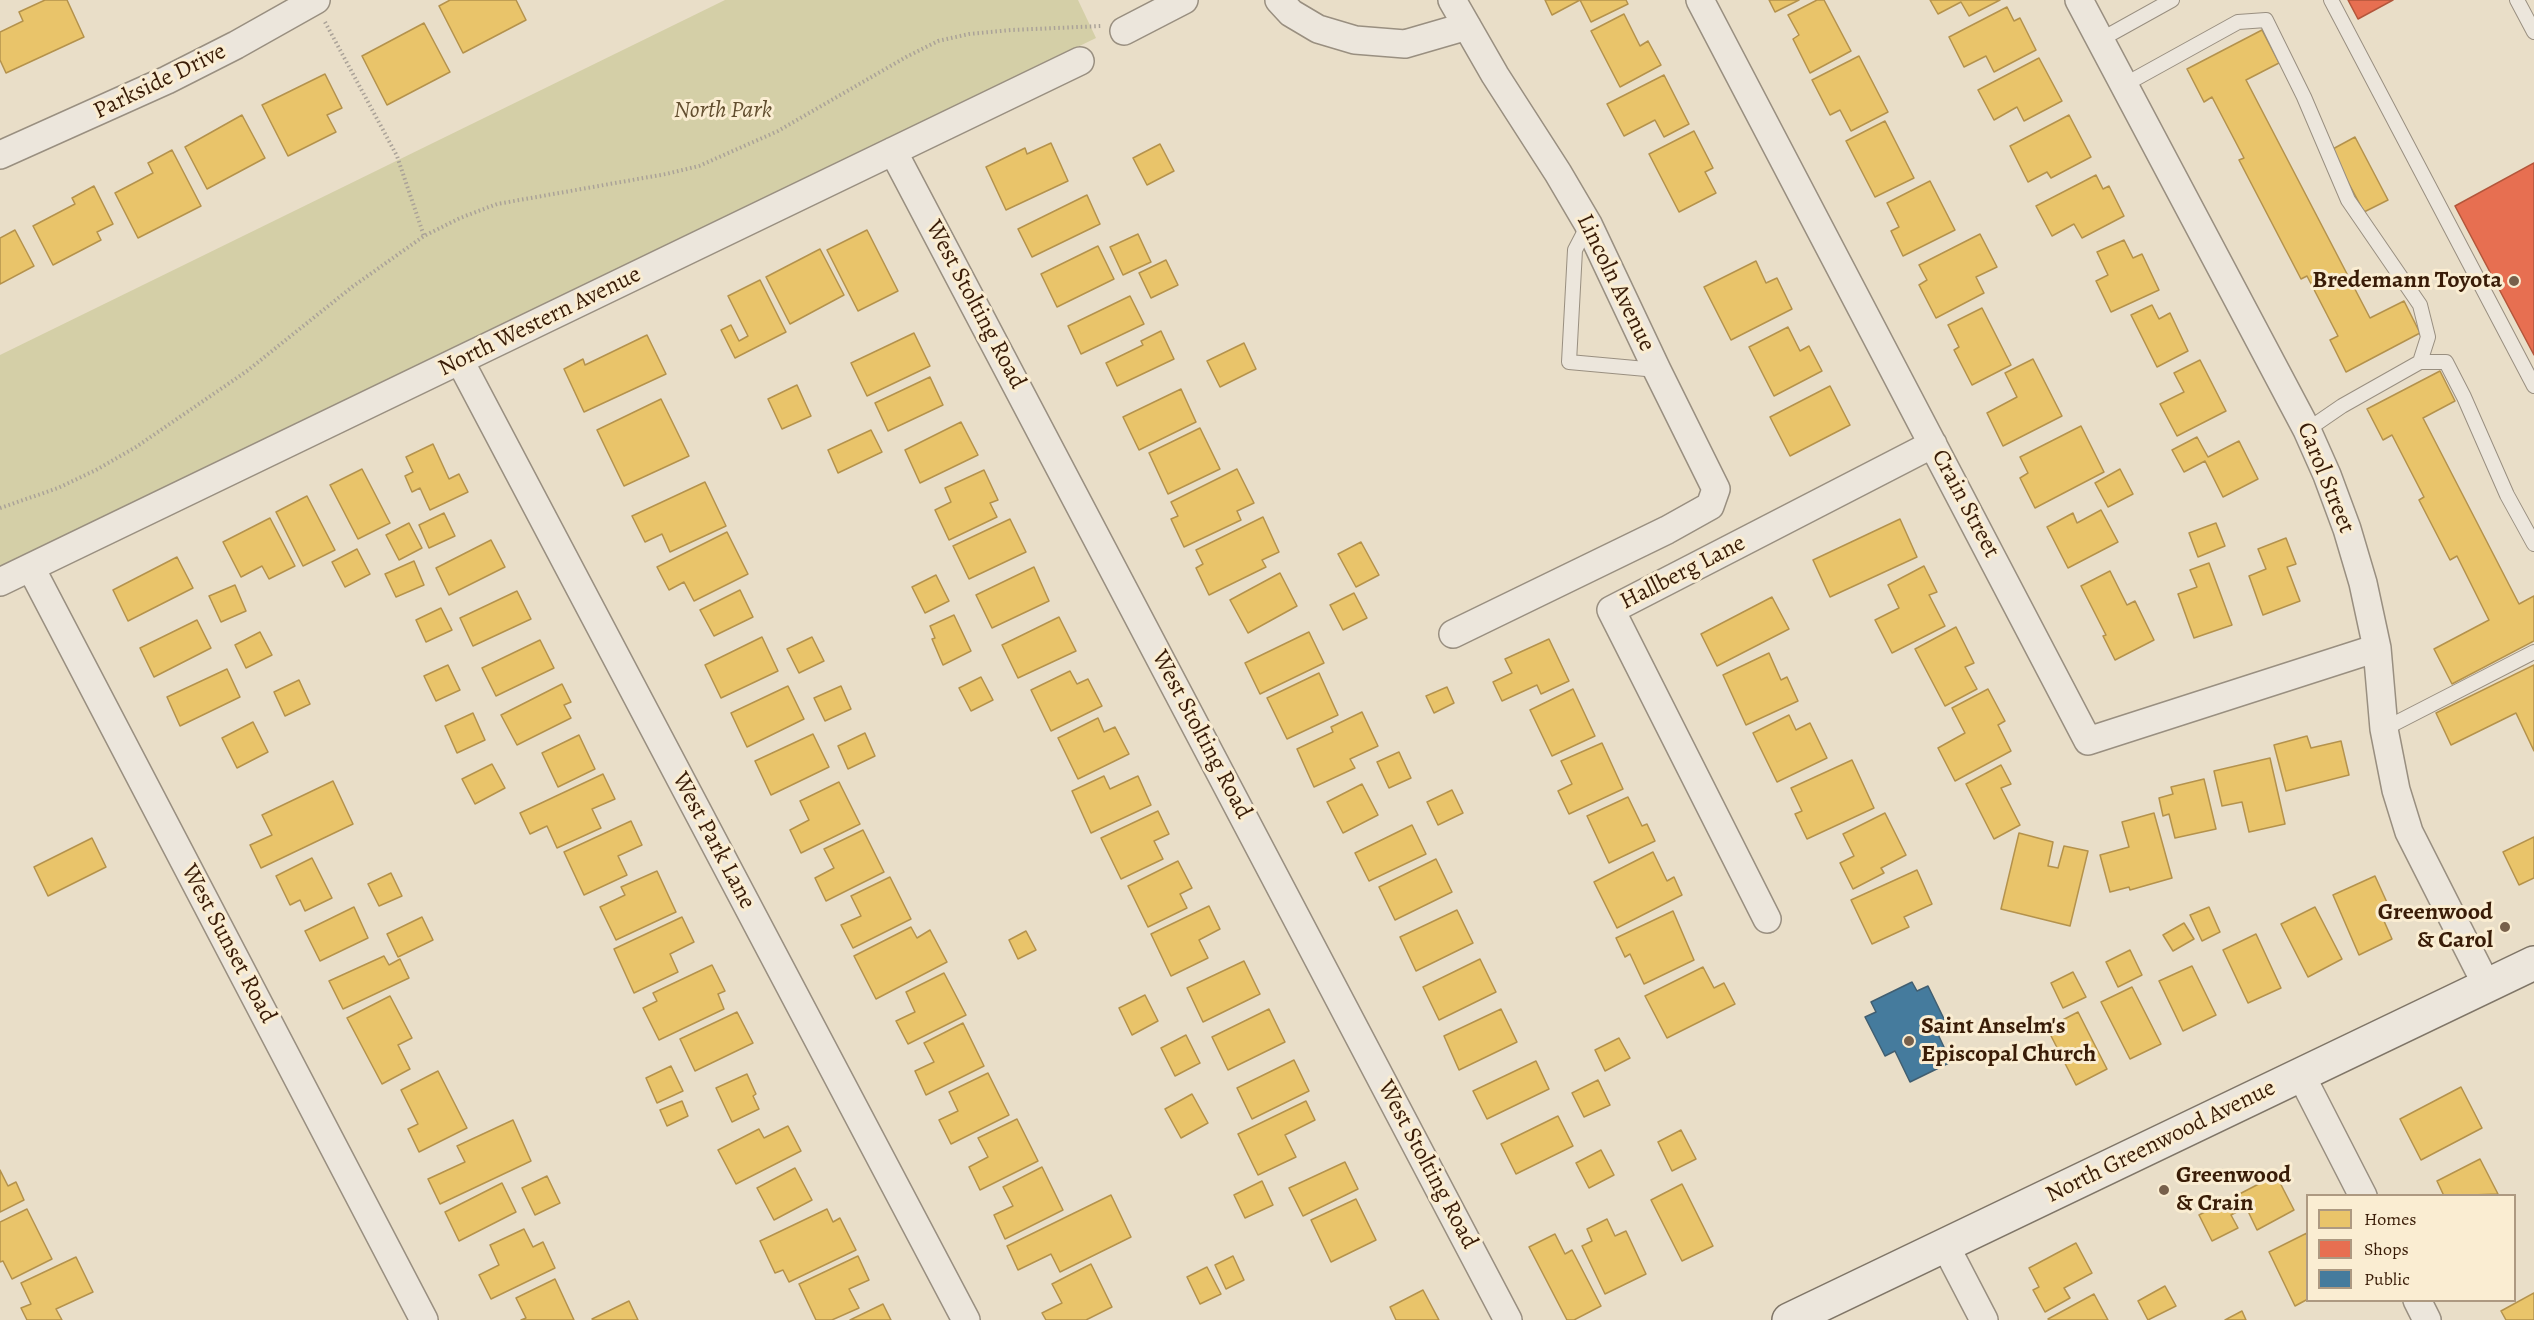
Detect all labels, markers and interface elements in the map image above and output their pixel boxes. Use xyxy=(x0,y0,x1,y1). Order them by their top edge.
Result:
street label: Parkside Drive xyxy=(89,38,231,126)
park label: North Park xyxy=(674,97,772,125)
street label: Lincoln Avenue xyxy=(1569,210,1661,356)
street label: West Stolting Road xyxy=(918,216,1032,394)
street label: North Western Avenue xyxy=(434,260,646,384)
place label: Bredemann Toyota xyxy=(2312,267,2502,295)
marker: Bredemann Toyota xyxy=(2507,274,2521,288)
street label: Carol Street xyxy=(2290,418,2360,538)
street label: Crain Street xyxy=(1925,445,2005,563)
street label: Hallberg Lane xyxy=(1616,529,1750,617)
street label: West Stolting Road xyxy=(1144,646,1258,824)
street label: West Park Lane xyxy=(665,768,761,914)
street label: West Sunset Road xyxy=(174,860,282,1028)
place label: Greenwood & Carol xyxy=(2378,899,2493,955)
marker: Greenwood & Carol xyxy=(2498,920,2512,934)
place label: Saint Anselm's Episcopal Church xyxy=(1921,1013,2096,1069)
marker: Saint Anselm's Episcopal Church xyxy=(1902,1034,1916,1048)
street label: North Greenwood Avenue xyxy=(2042,1074,2280,1210)
street label: West Stolting Road xyxy=(1370,1076,1484,1254)
place label: Greenwood & Crain xyxy=(2176,1162,2291,1218)
marker: Greenwood & Crain xyxy=(2157,1183,2171,1197)
legend xyxy=(2306,1194,2516,1302)
text: Homes xyxy=(2364,1207,2416,1231)
text: Shops xyxy=(2364,1237,2409,1261)
text: Public xyxy=(2364,1267,2410,1291)

